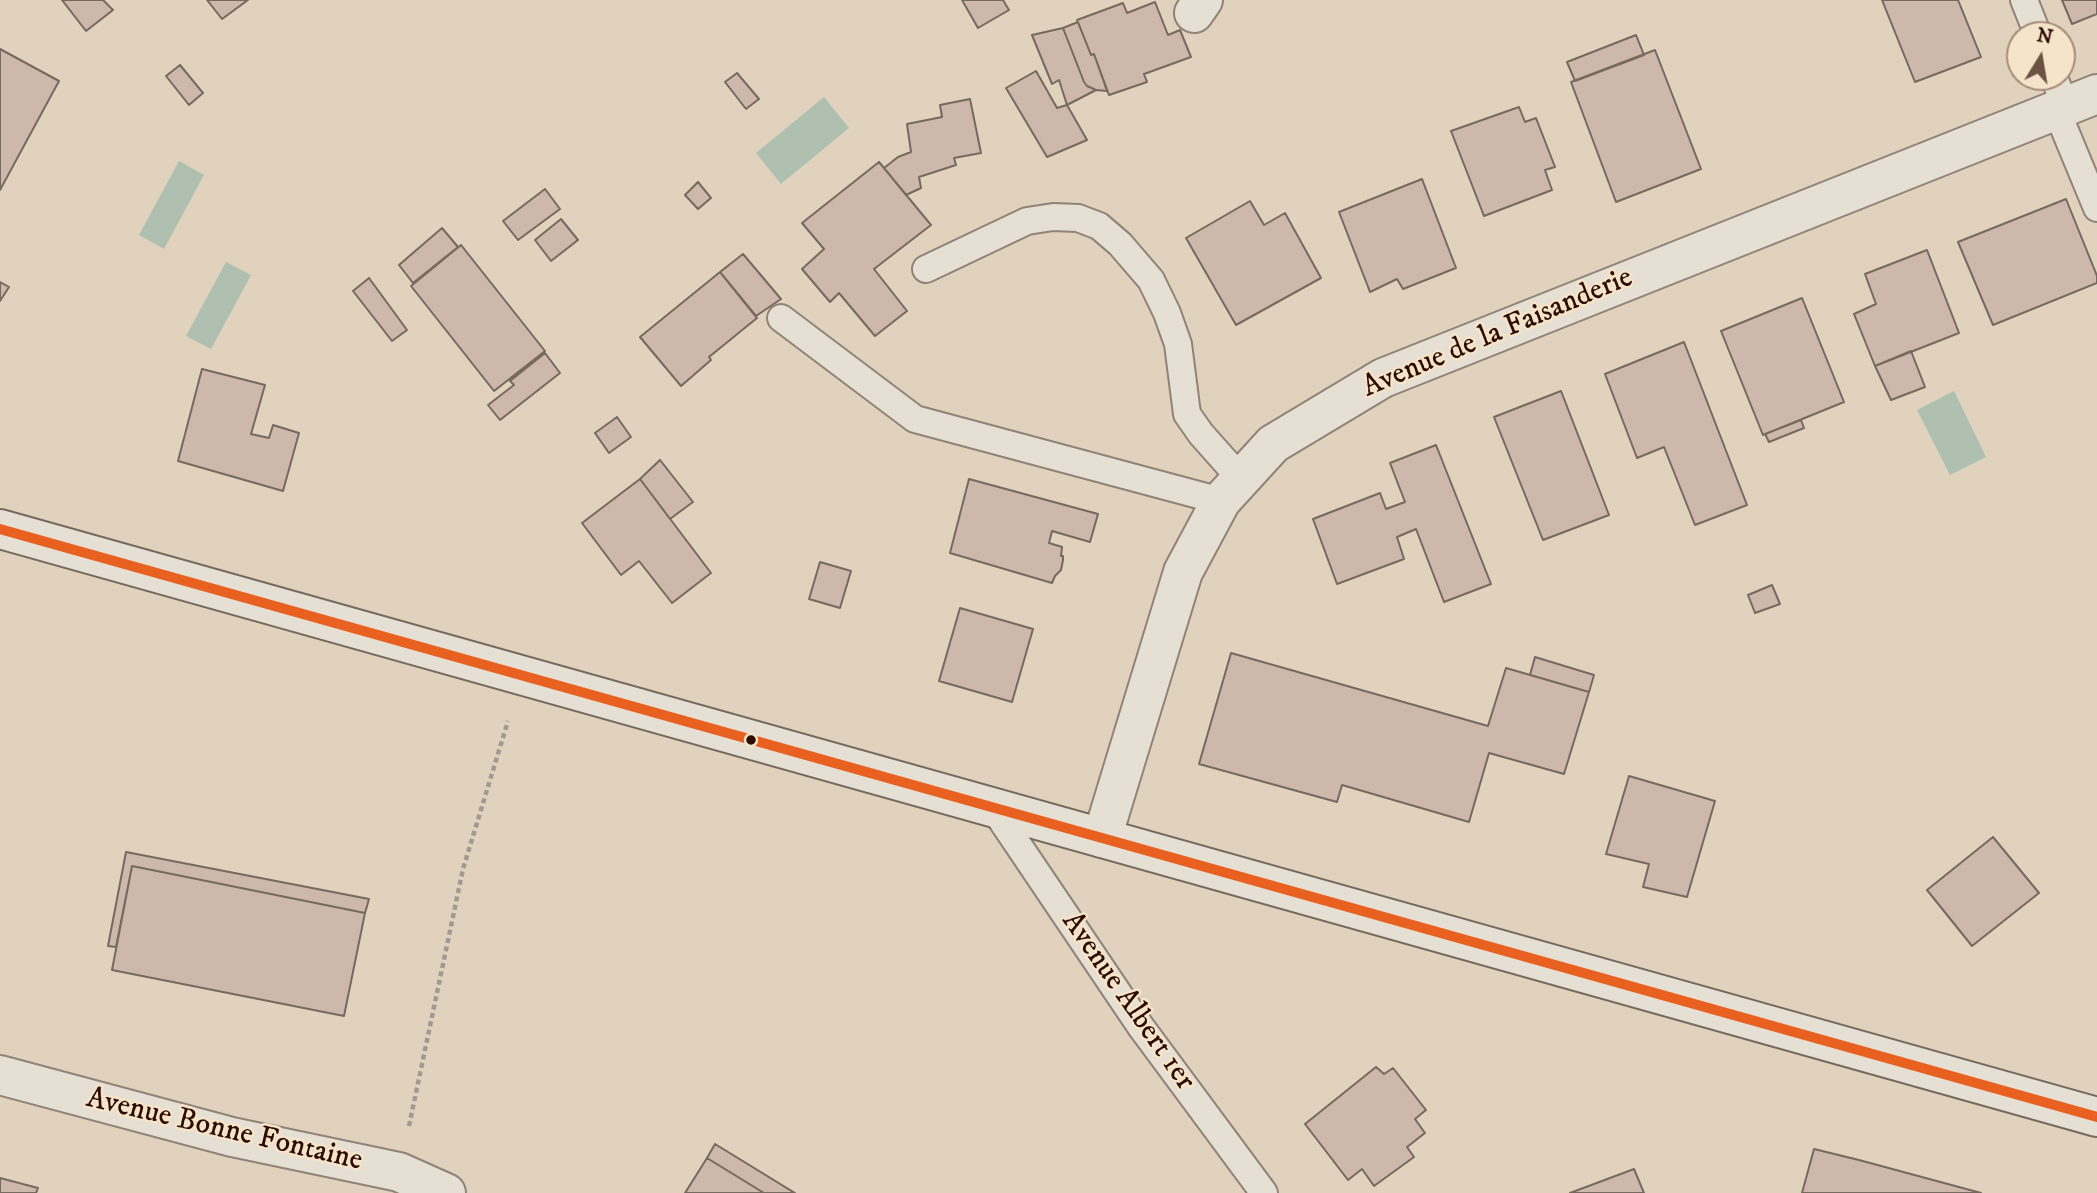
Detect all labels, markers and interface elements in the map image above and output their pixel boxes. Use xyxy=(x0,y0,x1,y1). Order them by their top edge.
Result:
north arrow xyxy=(2006,21,2076,91)
text: N xyxy=(2035,24,2055,50)
street label: Avenue de la Faisanderie xyxy=(1358,261,1638,407)
unlabelled marker xyxy=(744,733,758,747)
street label: Avenue Albert 1er xyxy=(1052,906,1202,1098)
street label: Avenue Bonne Fontaine xyxy=(82,1082,366,1180)

